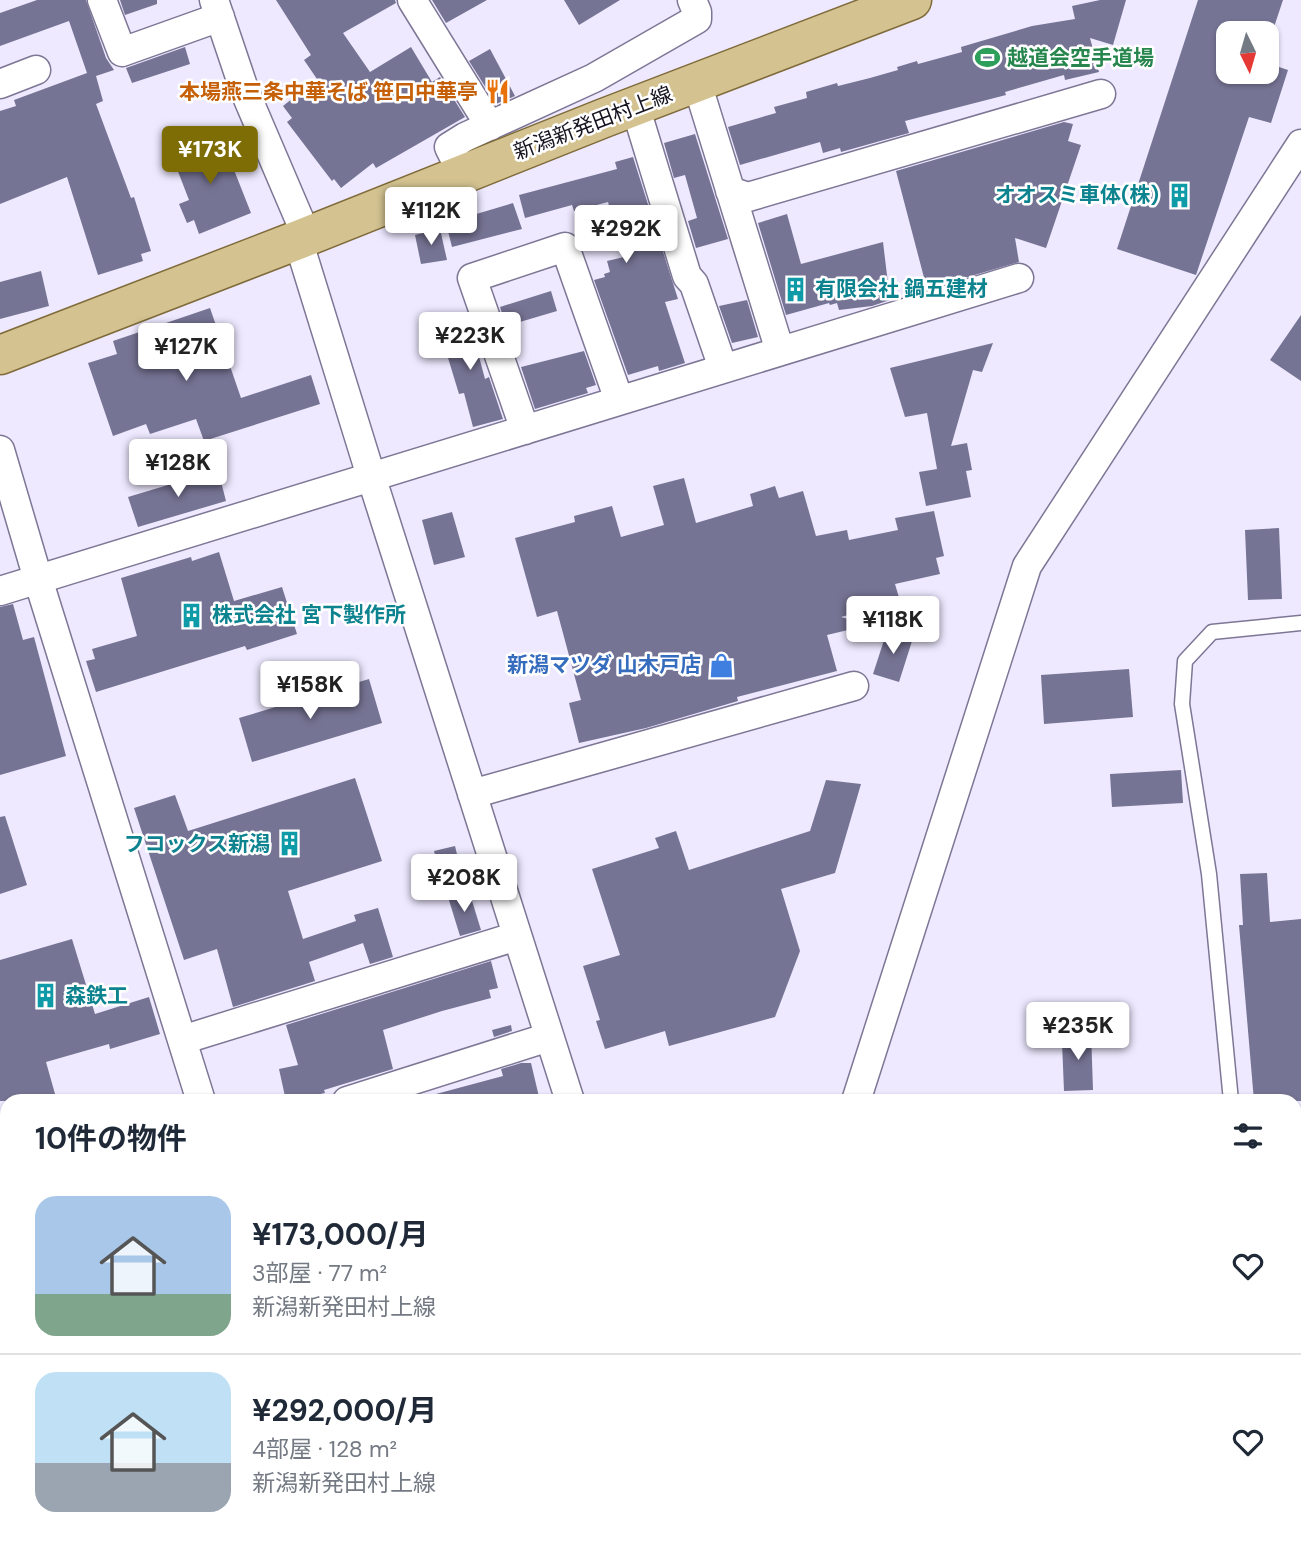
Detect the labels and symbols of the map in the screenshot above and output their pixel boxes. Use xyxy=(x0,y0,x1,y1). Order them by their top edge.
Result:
north arrow xyxy=(1216,21,1279,84)
sports icon: 越道会空手道場 xyxy=(973,44,1001,72)
place label: 越道会空手道場 xyxy=(1007,44,1154,72)
place label: 本場燕三条中華そば 笹口中華亭 xyxy=(179,78,478,106)
restaurant icon: 本場燕三条中華そば 笹口中華亭 xyxy=(484,78,512,106)
street label: 新潟新発田村上線 xyxy=(510,80,676,166)
pin: ¥173K xyxy=(161,127,259,186)
place label: オオスミ車体(株) xyxy=(995,181,1159,209)
building icon: オオスミ車体(株) xyxy=(1165,181,1193,209)
pin: ¥112K xyxy=(382,188,480,247)
pin: ¥292K xyxy=(577,205,675,265)
building icon: 有限会社 鍋五建材 xyxy=(781,275,809,303)
place label: 有限会社 鍋五建材 xyxy=(815,275,988,303)
pin: ¥223K xyxy=(421,312,519,372)
pin: ¥127K xyxy=(137,324,235,383)
pin: ¥128K xyxy=(129,440,227,499)
pin: ¥118K xyxy=(844,596,942,656)
building icon: 株式会社 宮下製作所 xyxy=(178,601,206,629)
place label: 株式会社 宮下製作所 xyxy=(212,601,406,629)
place label: 新潟マツダ 山木戸店 xyxy=(507,651,701,679)
shop icon: 新潟マツダ 山木戸店 xyxy=(707,651,735,679)
pin: ¥158K xyxy=(261,662,359,721)
place label: フコックス新潟 xyxy=(124,830,270,858)
building icon: フコックス新潟 xyxy=(276,830,304,858)
pin: ¥208K xyxy=(415,855,513,914)
building icon: 森鉄工 xyxy=(31,982,59,1010)
place label: 森鉄工 xyxy=(65,982,128,1010)
pin: ¥235K xyxy=(1029,1002,1127,1062)

